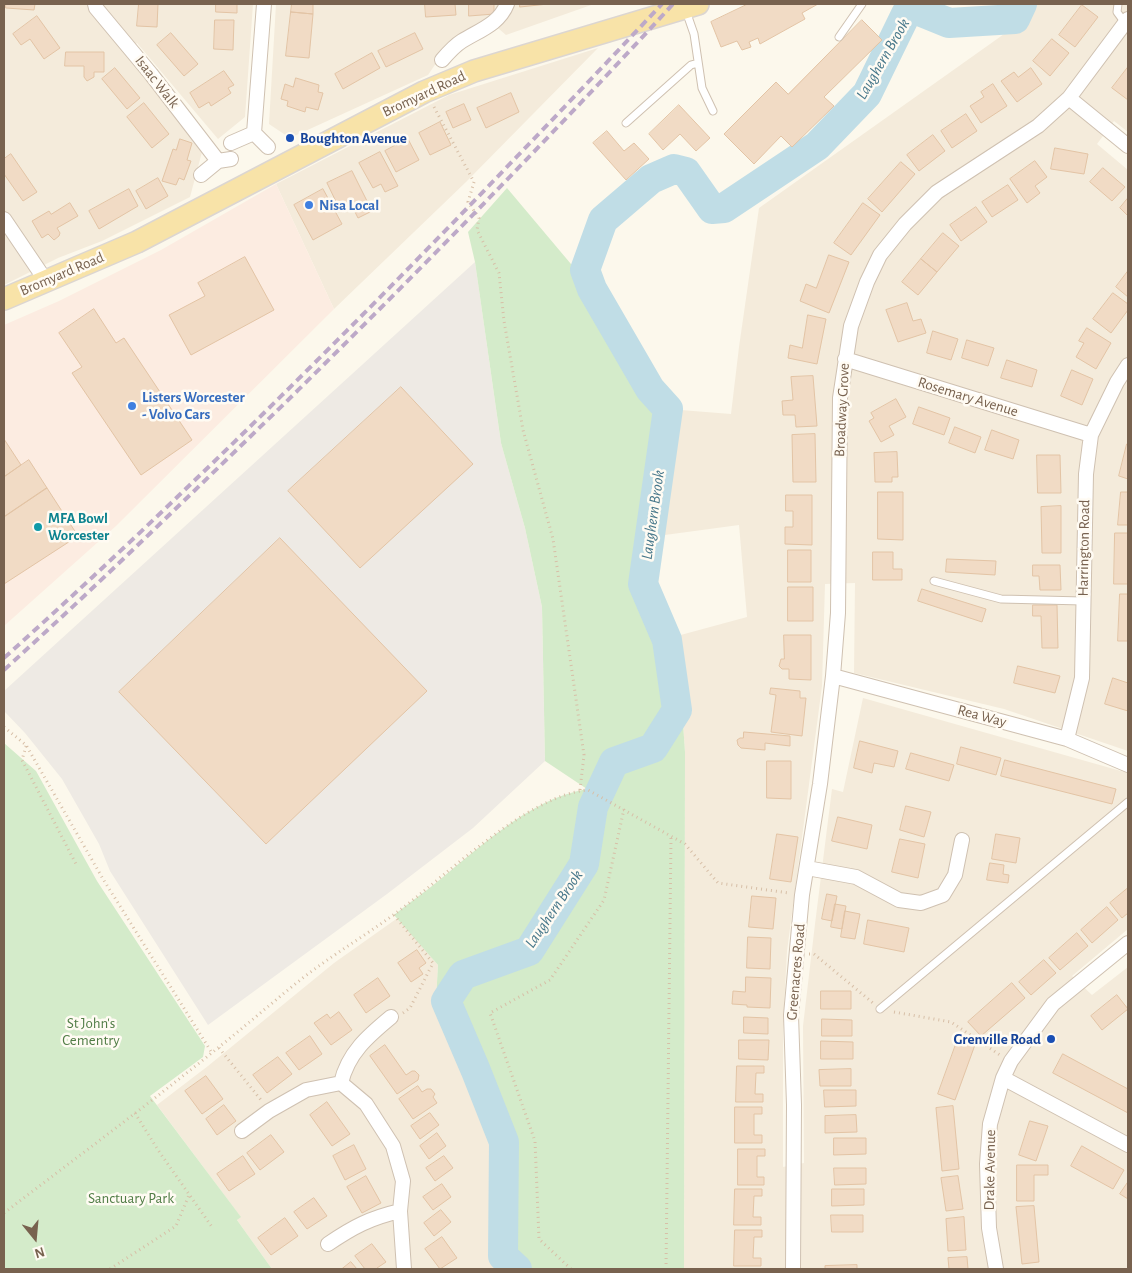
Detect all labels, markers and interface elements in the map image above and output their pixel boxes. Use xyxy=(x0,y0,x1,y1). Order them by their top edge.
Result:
water label: Laughern Brook xyxy=(852,15,914,103)
street label: Isaac Walk xyxy=(131,52,183,112)
street label: Bromyard Road xyxy=(380,67,468,121)
place label: Boughton Avenue xyxy=(300,129,407,147)
marker: Boughton Avenue xyxy=(284,132,296,144)
place label: Nisa Local xyxy=(319,196,379,214)
marker: Nisa Local xyxy=(303,199,315,211)
street label: Bromyard Road xyxy=(17,248,107,300)
street label: Broadway Grove xyxy=(831,363,853,457)
street label: Rosemary Avenue xyxy=(916,373,1020,421)
place label: Listers Worcester - Volvo Cars xyxy=(142,388,245,423)
marker: Listers Worcester - Volvo Cars xyxy=(126,400,138,412)
water label: Laughern Brook xyxy=(637,469,669,561)
street label: Harrington Road xyxy=(1074,499,1094,597)
place label: MFA Bowl Worcester xyxy=(48,509,109,544)
marker: MFA Bowl Worcester xyxy=(32,521,44,533)
street label: Rea Way xyxy=(956,701,1008,731)
water label: Laughern Brook xyxy=(521,866,587,952)
street label: Greenacres Road xyxy=(783,923,809,1021)
park label: St John's Cementry xyxy=(62,1014,120,1049)
place label: Grenville Road xyxy=(954,1030,1041,1048)
marker: Grenville Road xyxy=(1045,1033,1057,1045)
street label: Drake Avenue xyxy=(980,1129,1000,1211)
park label: Sanctuary Park xyxy=(88,1189,174,1207)
north arrow xyxy=(10,1213,60,1263)
text: N xyxy=(33,1244,46,1260)

